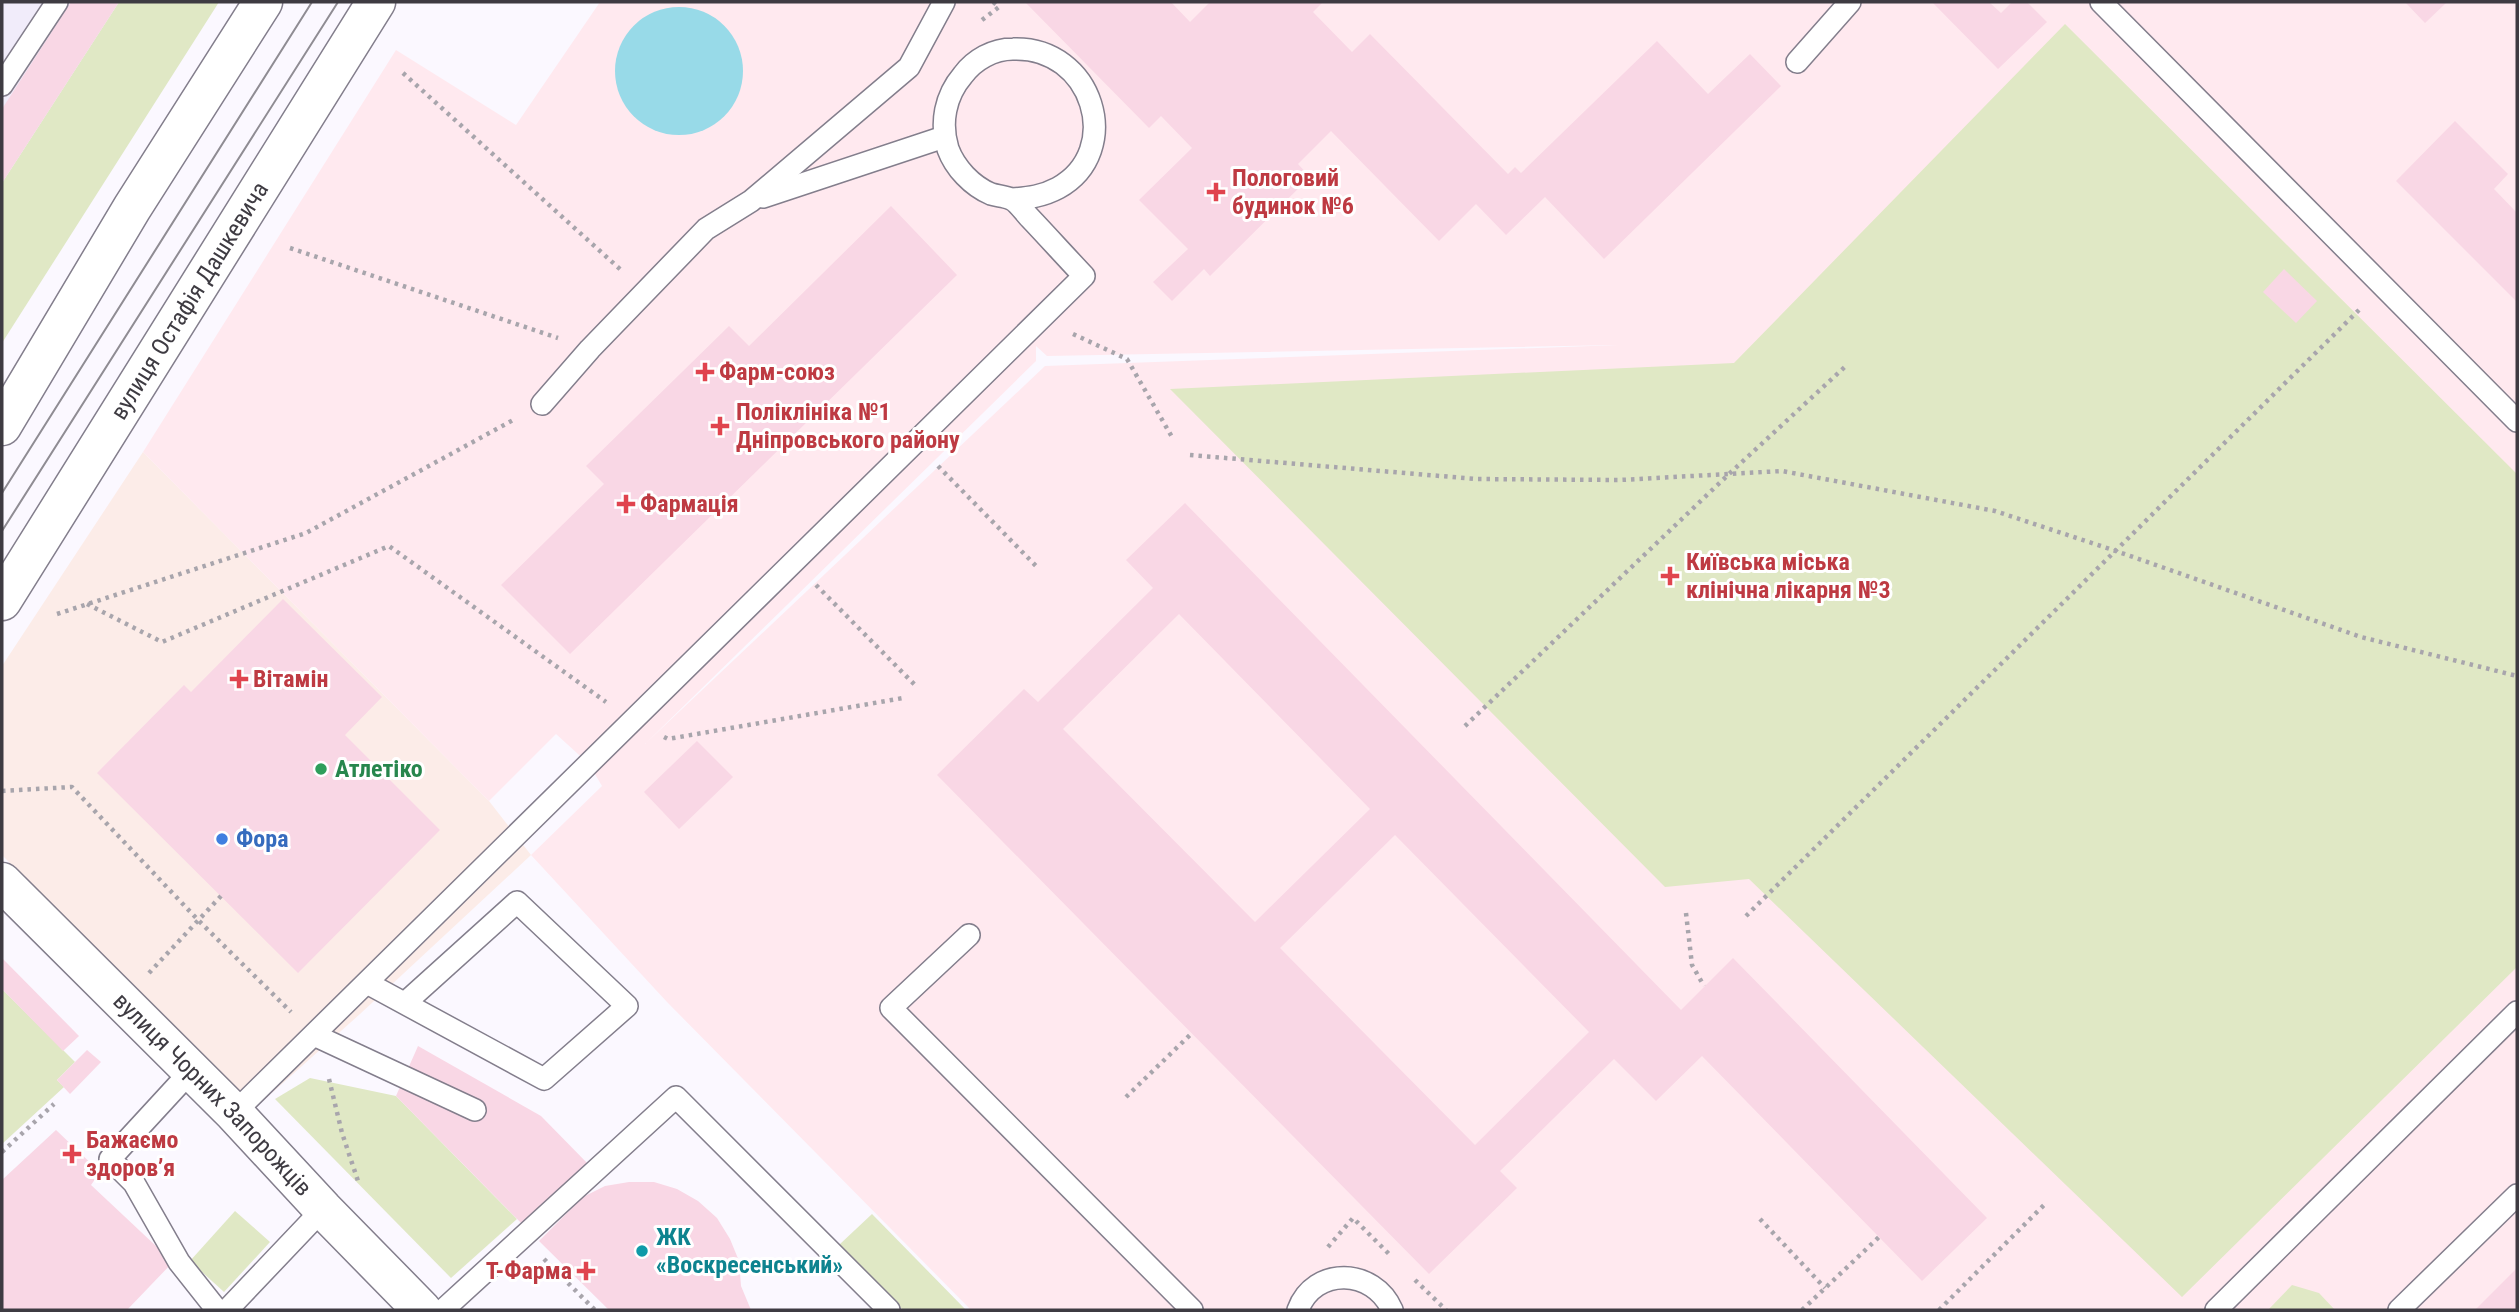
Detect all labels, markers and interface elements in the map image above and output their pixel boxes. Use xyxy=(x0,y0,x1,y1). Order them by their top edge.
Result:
place label: Пологовий будинок №6 xyxy=(1232,164,1354,220)
street label: вулиця Остафія Дашкевича xyxy=(105,177,274,425)
marker: Пологовий будинок №6 xyxy=(1206,182,1226,202)
place label: Фарм-союз xyxy=(719,358,835,386)
marker: Фарм-союз xyxy=(697,364,713,380)
place label: Поліклініка №1 Дніпровського району xyxy=(736,398,960,454)
marker: Поліклініка №1 Дніпровського району xyxy=(710,416,730,436)
place label: Фармація xyxy=(640,490,739,518)
marker: Фармація xyxy=(618,496,634,512)
place label: Київська міська клінічна лікарня №3 xyxy=(1686,548,1891,604)
marker: Київська міська клінічна лікарня №3 xyxy=(1660,566,1680,586)
place label: Вітамін xyxy=(253,665,328,693)
marker: Вітамін xyxy=(231,671,247,687)
place label: Атлетіко xyxy=(335,755,423,783)
marker: Атлетіко xyxy=(313,761,329,777)
place label: Фора xyxy=(236,825,288,853)
marker: Фора xyxy=(214,831,230,847)
street label: вулиця Чорних Запорожців xyxy=(107,987,318,1202)
place label: Бажаємо здоровʼя xyxy=(86,1126,179,1182)
marker: Бажаємо здоровʼя xyxy=(64,1146,80,1162)
place label: ЖК «Воскресенський» xyxy=(656,1223,843,1279)
marker: ЖК «Воскресенський» xyxy=(634,1243,650,1259)
place label: Т-Фарма xyxy=(486,1257,572,1285)
marker: Т-Фарма xyxy=(578,1263,594,1279)

